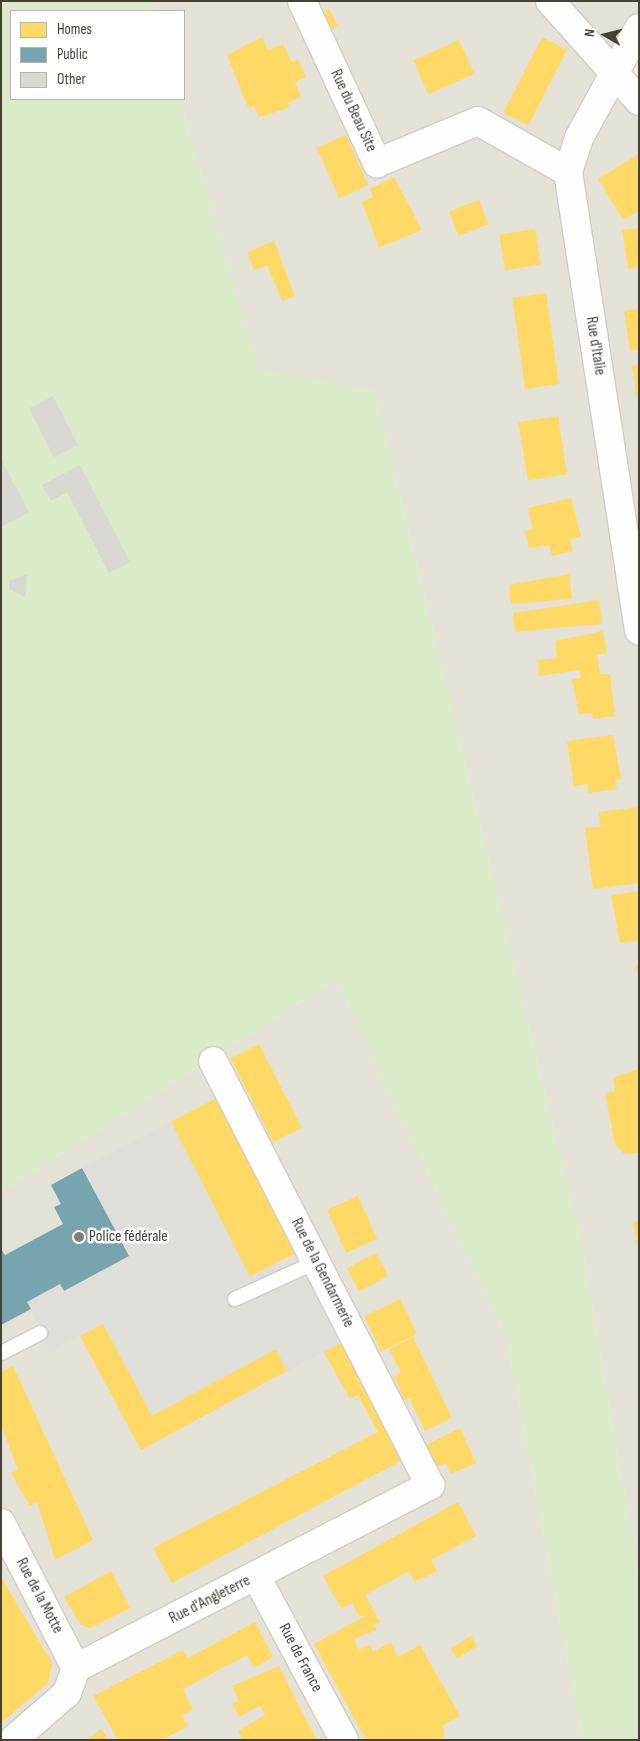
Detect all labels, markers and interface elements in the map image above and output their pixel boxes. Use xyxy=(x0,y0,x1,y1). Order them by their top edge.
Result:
legend xyxy=(10,10,185,100)
north arrow xyxy=(580,10,630,60)
text: Homes xyxy=(57,20,92,39)
text: N xyxy=(581,28,599,38)
text: Public xyxy=(57,45,88,64)
street label: Rue du Beau Site xyxy=(326,67,380,155)
text: Other xyxy=(57,70,86,89)
street label: Rue d'Italie xyxy=(581,315,609,377)
street label: Rue de la Gendarmerie xyxy=(286,1215,358,1331)
place label: Police fédérale xyxy=(89,1227,168,1247)
marker: Police fédérale xyxy=(73,1231,85,1243)
street label: Rue de la Motte xyxy=(11,1555,67,1637)
street label: Rue d'Angleterre xyxy=(166,1571,254,1629)
street label: Rue de France xyxy=(274,1620,326,1696)

